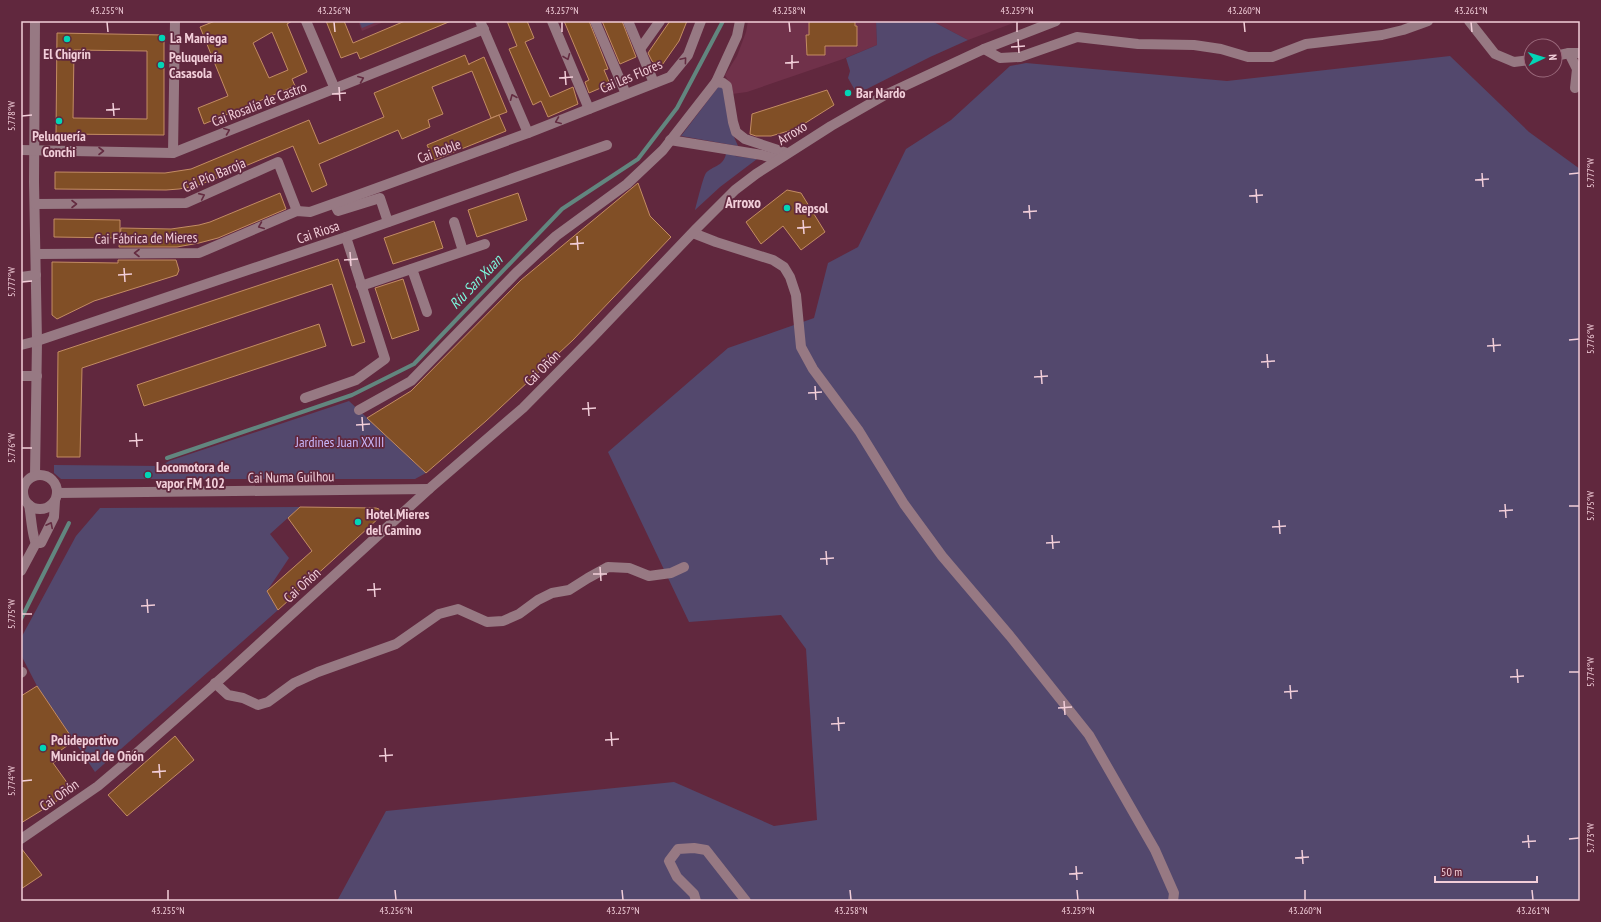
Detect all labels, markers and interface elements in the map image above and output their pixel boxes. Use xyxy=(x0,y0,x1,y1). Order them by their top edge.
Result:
text: 43.255°N xyxy=(90,4,124,17)
text: 43.256°N xyxy=(317,4,351,17)
text: 43.257°N xyxy=(545,4,579,17)
text: 43.258°N xyxy=(772,4,806,17)
text: 43.259°N xyxy=(1000,4,1034,17)
text: 43.260°N xyxy=(1227,4,1261,17)
text: 43.261°N xyxy=(1454,4,1488,17)
place label: La Maniega xyxy=(170,29,227,47)
marker: La Maniega xyxy=(157,33,167,43)
marker: El Chigrín xyxy=(62,34,72,44)
north arrow xyxy=(1523,38,1563,78)
place label: El Chigrín xyxy=(43,45,91,63)
place label: Peluquería Casasola xyxy=(169,48,223,82)
one-way arrow xyxy=(563,54,571,61)
text: N xyxy=(1546,54,1560,61)
street label: Cai Les Flores xyxy=(597,55,665,97)
one-way arrow xyxy=(679,57,686,65)
marker: Peluquería Casasola xyxy=(156,60,166,70)
one-way arrow xyxy=(357,76,365,84)
street label: Cai Rosalía de Castro xyxy=(209,78,309,130)
place label: Bar Nardo xyxy=(856,84,906,102)
marker: Bar Nardo xyxy=(843,88,853,98)
one-way arrow xyxy=(509,94,517,101)
text: 5.778°W xyxy=(5,101,18,131)
marker: Peluquería Conchi xyxy=(54,116,64,126)
one-way arrow xyxy=(555,116,563,124)
street label: Arroxo xyxy=(774,117,810,149)
place label: Peluquería Conchi xyxy=(32,127,86,161)
one-way arrow xyxy=(224,128,231,136)
street label: Cai Roble xyxy=(415,135,464,167)
one-way arrow xyxy=(98,147,104,155)
street label: Cai Pío Baroja xyxy=(180,154,248,196)
text: 5.777°W xyxy=(1584,158,1597,188)
one-way arrow xyxy=(198,193,205,201)
district label: Arroxo xyxy=(724,193,761,212)
place label: Repsol xyxy=(795,199,829,217)
one-way arrow xyxy=(71,200,77,208)
marker: Repsol xyxy=(782,203,792,213)
street label: Cai Riosa xyxy=(294,216,342,248)
one-way arrow xyxy=(258,221,266,229)
street label: Cai Fábrica de Mieres xyxy=(95,228,198,248)
one-way arrow xyxy=(134,249,140,257)
water label: Ríu San Xuan xyxy=(445,249,507,313)
text: 5.777°W xyxy=(5,267,18,297)
text: 5.776°W xyxy=(1584,324,1597,354)
street label: Cai Oñón xyxy=(520,346,564,390)
text: 5.776°W xyxy=(5,433,18,463)
park label: Jardines Juan XXIII xyxy=(295,433,384,451)
place label: Locomotora de vapor FM 102 xyxy=(155,458,230,492)
street label: Cai Numa Guilhou xyxy=(248,467,334,487)
marker: Locomotora de vapor FM 102 xyxy=(143,470,153,480)
text: 5.775°W xyxy=(1584,491,1597,521)
place label: Hotel Mieres del Camino xyxy=(366,505,430,539)
marker: Hotel Mieres del Camino xyxy=(353,517,363,527)
one-way arrow xyxy=(45,522,53,529)
street label: Cai Oñón xyxy=(280,564,324,606)
text: 5.775°W xyxy=(5,599,18,629)
text: 5.774°W xyxy=(1584,657,1597,687)
place label: Polideportivo Municipal de Oñón xyxy=(51,731,144,765)
marker: Polideportivo Municipal de Oñón xyxy=(38,743,48,753)
text: 5.774°W xyxy=(5,766,18,796)
street label: Cai Oñón xyxy=(36,775,82,815)
text: 5.773°W xyxy=(1584,823,1597,853)
scale bar xyxy=(1435,858,1537,884)
text: 50 m xyxy=(1441,864,1462,879)
text: 43.255°N xyxy=(151,904,185,917)
text: 43.256°N xyxy=(379,904,413,917)
text: 43.257°N xyxy=(606,904,640,917)
text: 43.258°N xyxy=(834,904,868,917)
text: 43.259°N xyxy=(1061,904,1095,917)
text: 43.260°N xyxy=(1288,904,1322,917)
text: 43.261°N xyxy=(1516,904,1550,917)

